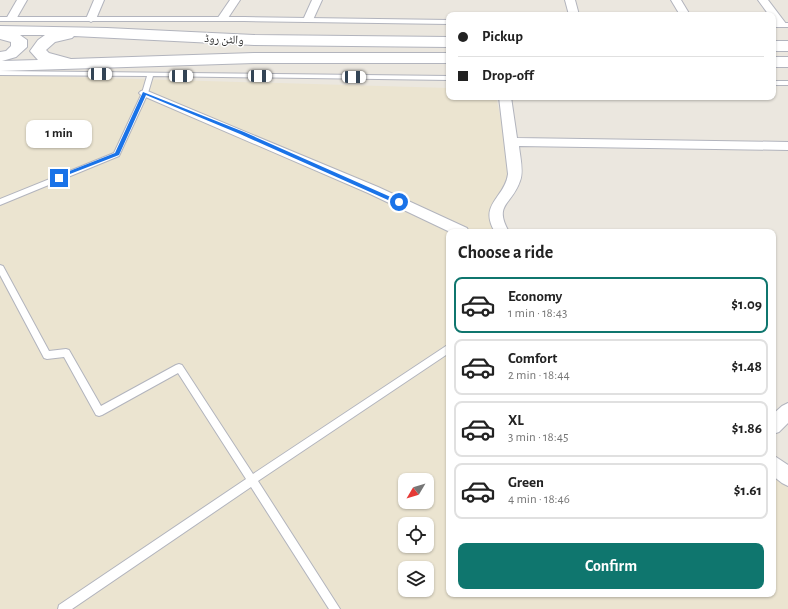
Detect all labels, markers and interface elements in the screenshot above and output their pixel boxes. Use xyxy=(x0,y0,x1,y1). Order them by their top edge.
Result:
text: Pickup xyxy=(482,29,523,44)
street label: والٹن روڈ xyxy=(204,32,244,47)
car xyxy=(88,68,112,80)
text: Drop-off xyxy=(482,68,534,83)
car xyxy=(169,70,193,82)
car xyxy=(248,70,272,82)
car xyxy=(342,71,366,83)
callout: 1 min xyxy=(26,120,92,148)
text: 1 min xyxy=(45,127,73,140)
route end xyxy=(50,169,68,187)
route start xyxy=(390,193,408,211)
text: Choose a ride xyxy=(458,244,553,262)
icon: car xyxy=(460,287,496,323)
text: Economy xyxy=(508,289,562,304)
text: $1.09 xyxy=(731,297,762,312)
text: 1 min · 18:43 xyxy=(508,307,567,320)
icon: car xyxy=(460,349,496,385)
text: Comfort xyxy=(508,351,557,366)
text: $1.48 xyxy=(731,359,762,374)
text: 2 min · 18:44 xyxy=(508,369,570,382)
icon: car xyxy=(460,411,496,447)
text: XL xyxy=(508,413,524,428)
text: $1.86 xyxy=(732,421,762,436)
text: 3 min · 18:45 xyxy=(508,431,568,444)
north arrow xyxy=(398,473,434,509)
map controls xyxy=(398,473,434,597)
icon: car xyxy=(460,473,496,509)
text: Green xyxy=(508,475,544,490)
text: $1.61 xyxy=(734,483,762,498)
text: 4 min · 18:46 xyxy=(508,493,570,506)
button: locate xyxy=(398,517,434,553)
button: Confirm xyxy=(458,543,764,589)
button: layers xyxy=(398,561,434,597)

